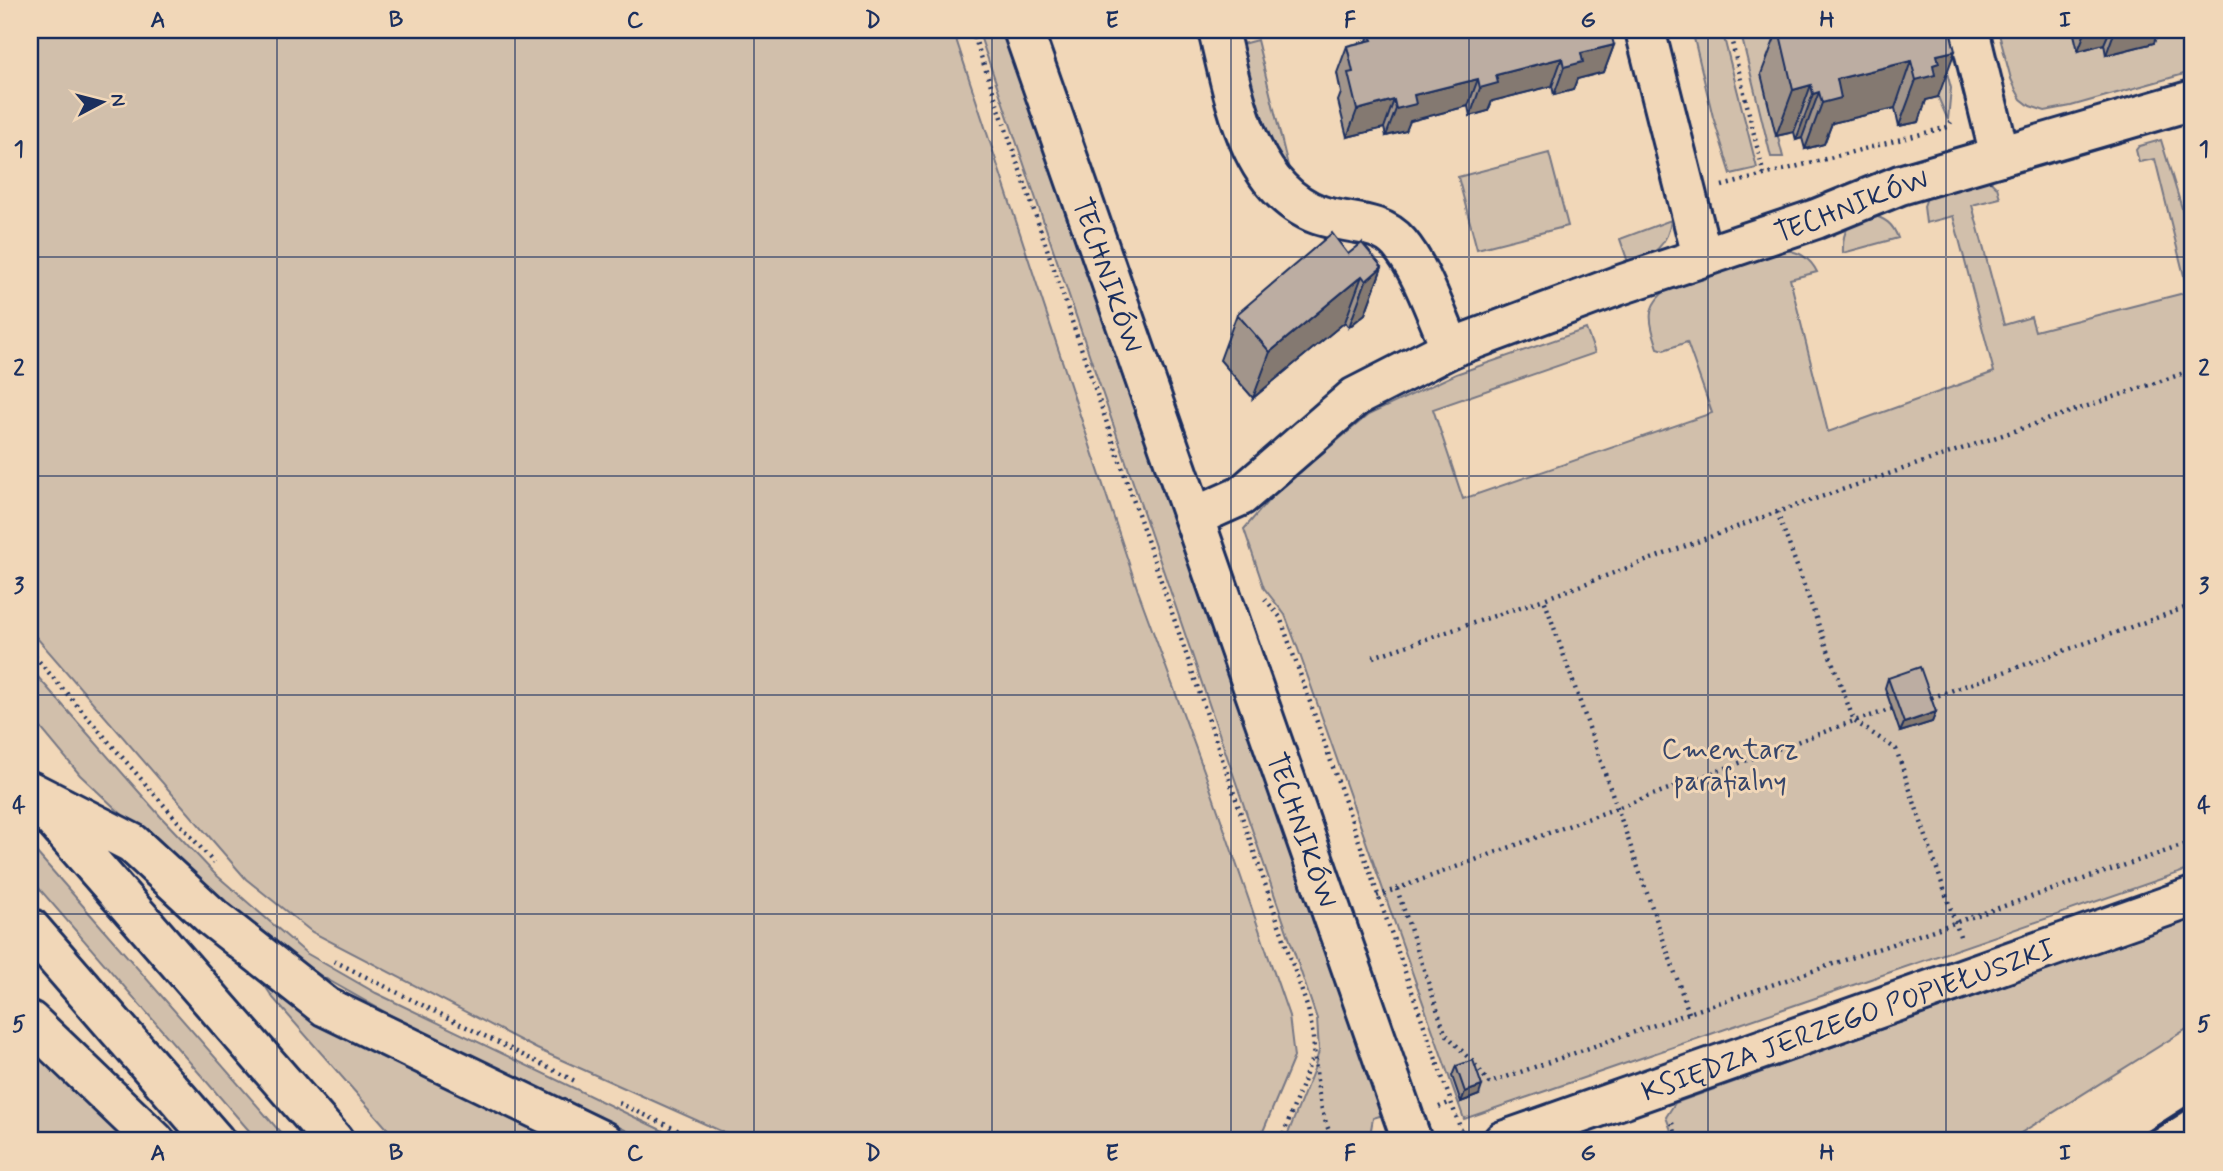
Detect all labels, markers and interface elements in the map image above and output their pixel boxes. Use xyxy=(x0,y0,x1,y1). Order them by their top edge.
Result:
text: A xyxy=(150,6,166,36)
text: B xyxy=(389,6,404,36)
text: C xyxy=(627,6,644,36)
text: D xyxy=(865,6,881,36)
text: E xyxy=(1105,6,1119,36)
text: F xyxy=(1344,6,1356,36)
text: G xyxy=(1580,6,1596,36)
text: H xyxy=(1819,6,1835,36)
text: I xyxy=(2059,6,2071,36)
north arrow xyxy=(66,66,136,136)
text: N xyxy=(104,92,131,108)
text: 1 xyxy=(14,135,24,165)
text: 1 xyxy=(2199,135,2209,165)
street label: TECHNIKÓW xyxy=(1770,162,1933,253)
street label: TECHNIKÓW xyxy=(1062,193,1150,358)
text: 2 xyxy=(13,354,25,384)
text: 2 xyxy=(2198,354,2210,384)
text: 3 xyxy=(14,572,25,602)
text: 3 xyxy=(2199,572,2210,602)
park label: Cmentarz parafialny xyxy=(1662,732,1798,801)
street label: TECHNIKÓW xyxy=(1256,748,1345,913)
text: 4 xyxy=(12,791,26,821)
text: 4 xyxy=(2197,791,2211,821)
street label: KSIĘDZA JERZEGO POPIEŁUSZKI xyxy=(1637,931,2061,1112)
text: 5 xyxy=(12,1010,26,1040)
text: 5 xyxy=(2197,1010,2211,1040)
text: A xyxy=(150,1139,166,1169)
text: B xyxy=(389,1139,404,1169)
text: C xyxy=(627,1139,644,1169)
text: D xyxy=(865,1139,881,1169)
text: E xyxy=(1105,1139,1119,1169)
text: F xyxy=(1344,1139,1356,1169)
text: G xyxy=(1580,1139,1596,1169)
text: H xyxy=(1819,1139,1835,1169)
text: I xyxy=(2059,1139,2071,1169)

